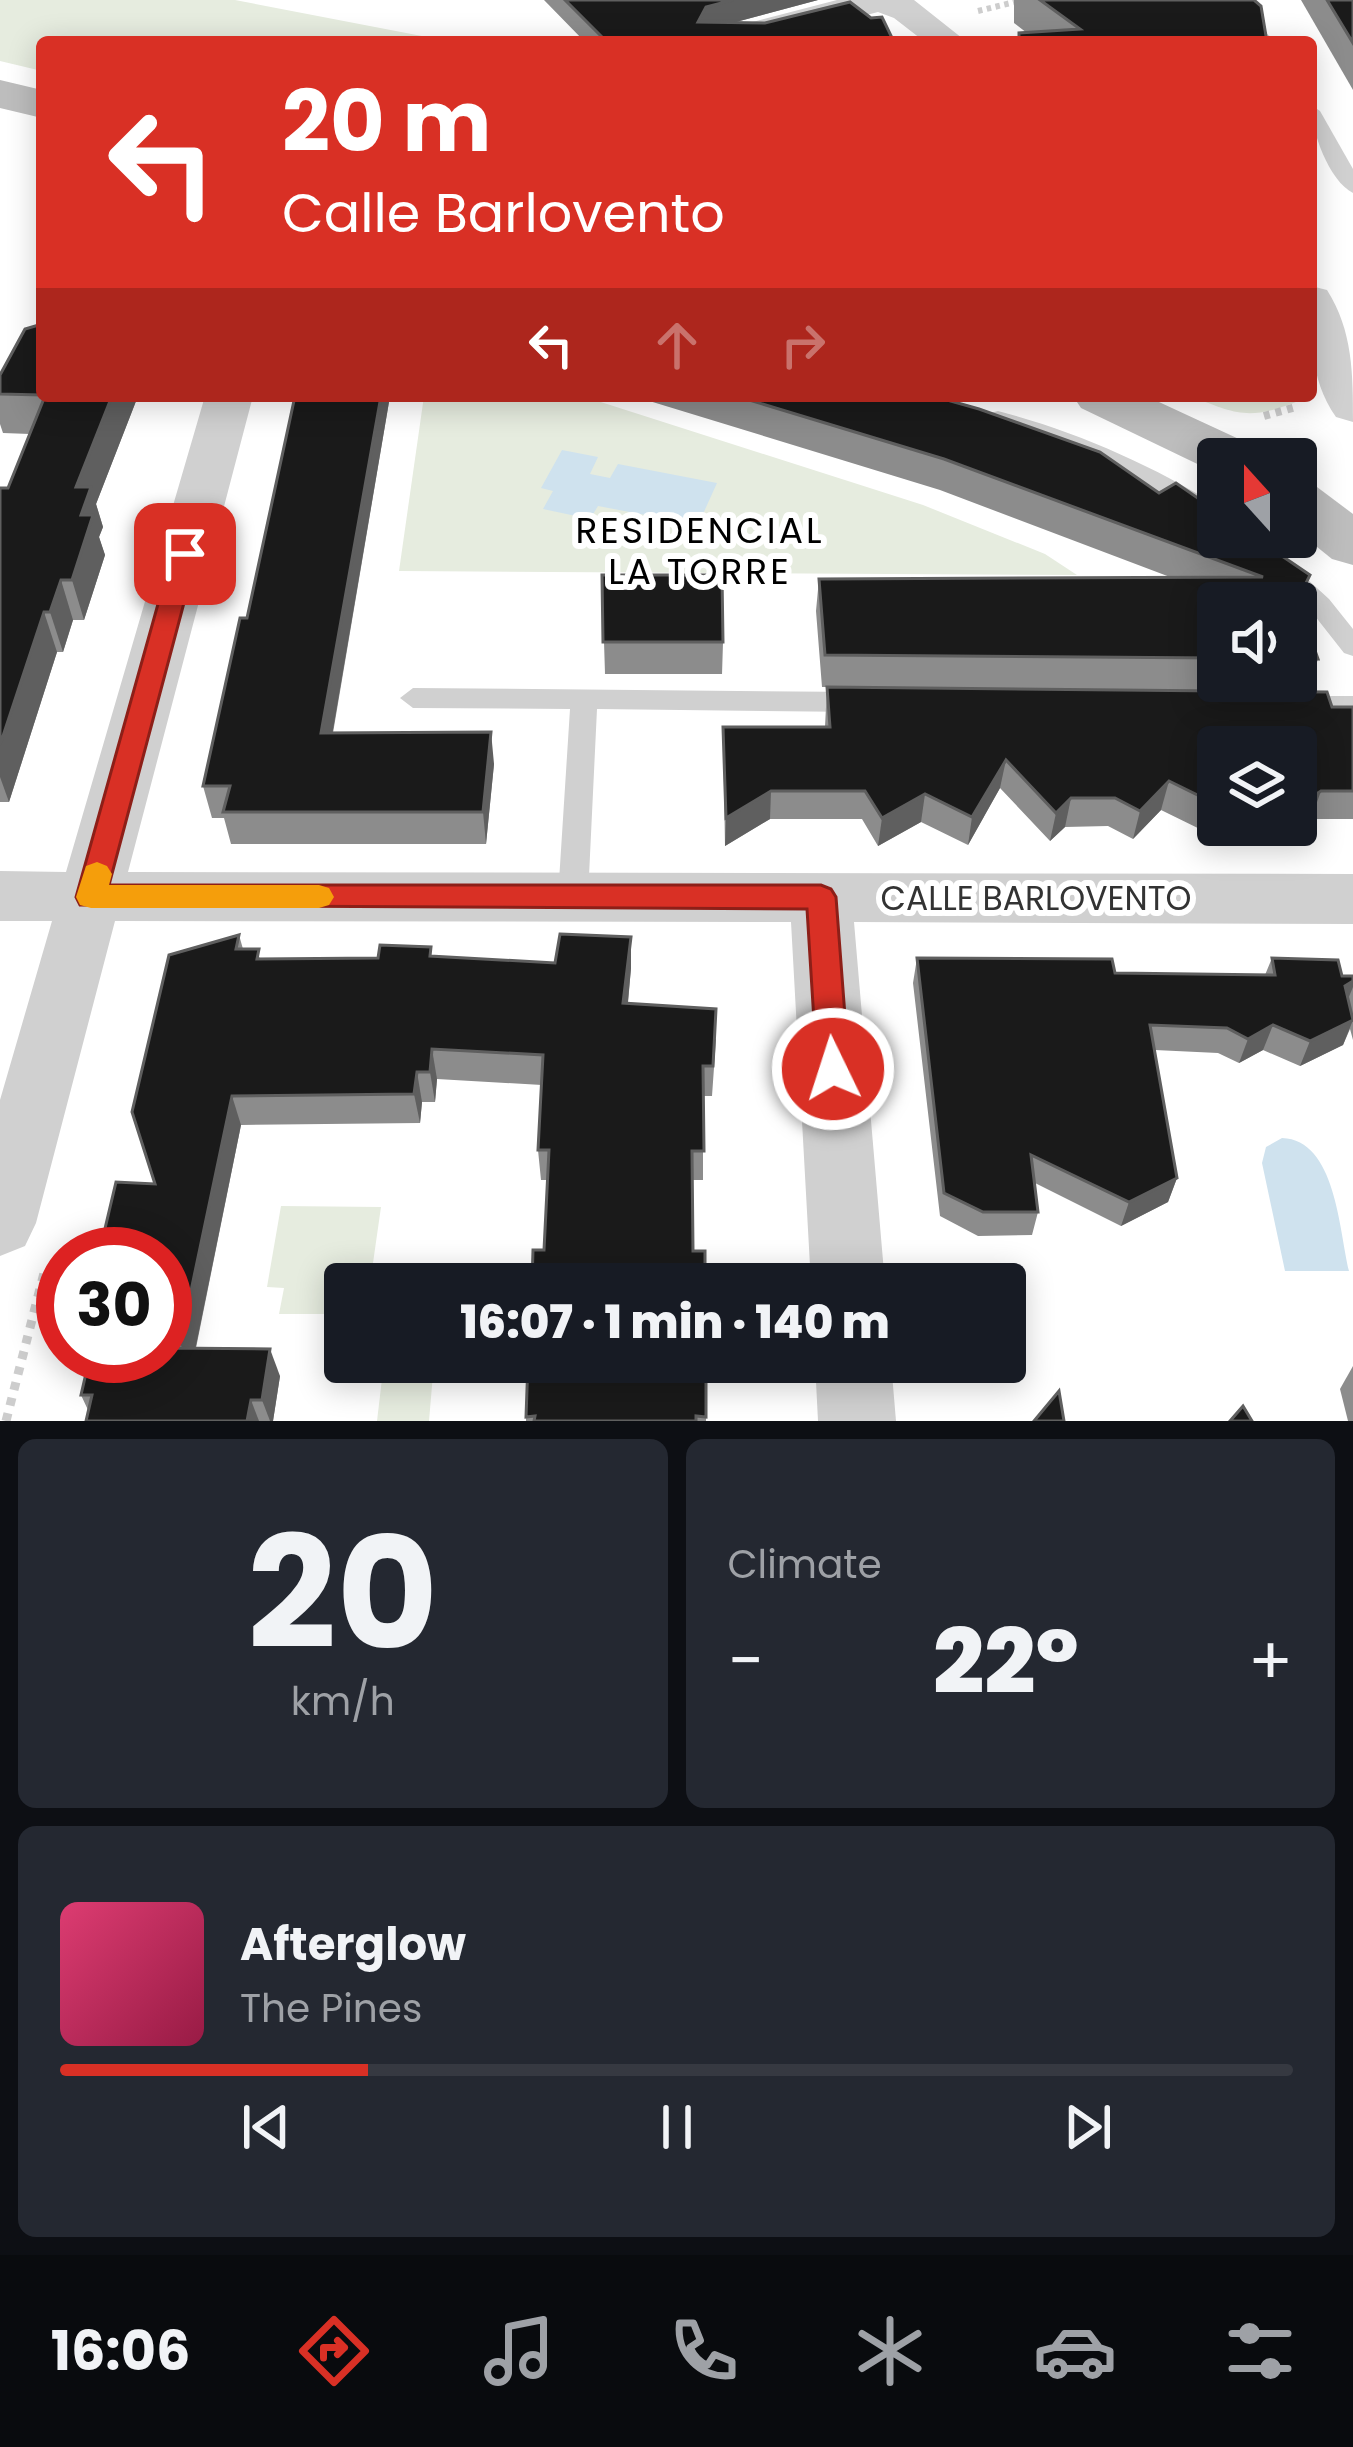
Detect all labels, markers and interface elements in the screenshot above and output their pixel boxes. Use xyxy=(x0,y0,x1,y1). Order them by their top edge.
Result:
text: 20 m xyxy=(282,63,492,180)
icon: left xyxy=(84,84,240,240)
text: Calle Barlovento xyxy=(282,175,725,251)
icon: left xyxy=(518,312,584,378)
icon: ahead xyxy=(644,312,710,378)
icon: right xyxy=(770,312,836,378)
north arrow xyxy=(1197,438,1317,558)
map controls xyxy=(1197,438,1317,846)
pin xyxy=(134,503,236,605)
district label: RESIDENCIAL LA TORRE xyxy=(575,505,825,597)
icon: arrive xyxy=(152,521,218,587)
button: sound xyxy=(1197,582,1317,702)
button: layers xyxy=(1197,726,1317,846)
street label: CALLE BARLOVENTO xyxy=(881,875,1191,922)
position arrow xyxy=(770,1006,896,1132)
speed limit sign: 30 xyxy=(36,1227,192,1383)
text: 16:07 · 1 min · 140 m xyxy=(460,1291,890,1354)
text: 20 xyxy=(247,1484,438,1703)
text: Climate xyxy=(728,1537,882,1592)
text: 22° xyxy=(933,1598,1079,1725)
text: − xyxy=(728,1615,764,1707)
text: + xyxy=(1248,1615,1293,1707)
text: km/h xyxy=(291,1674,395,1729)
text: Afterglow xyxy=(240,1913,466,1976)
text: The Pines xyxy=(240,1981,422,2036)
icon: previous xyxy=(233,2094,299,2160)
icon: pause xyxy=(644,2094,710,2160)
icon: next xyxy=(1055,2094,1121,2160)
icon: directions xyxy=(292,2309,376,2393)
icon: music xyxy=(477,2309,561,2393)
icon: phone xyxy=(662,2309,746,2393)
icon: climate xyxy=(848,2309,932,2393)
icon: car xyxy=(1033,2309,1117,2393)
icon: filters xyxy=(1218,2309,1302,2393)
text: 16:06 xyxy=(51,2313,190,2389)

